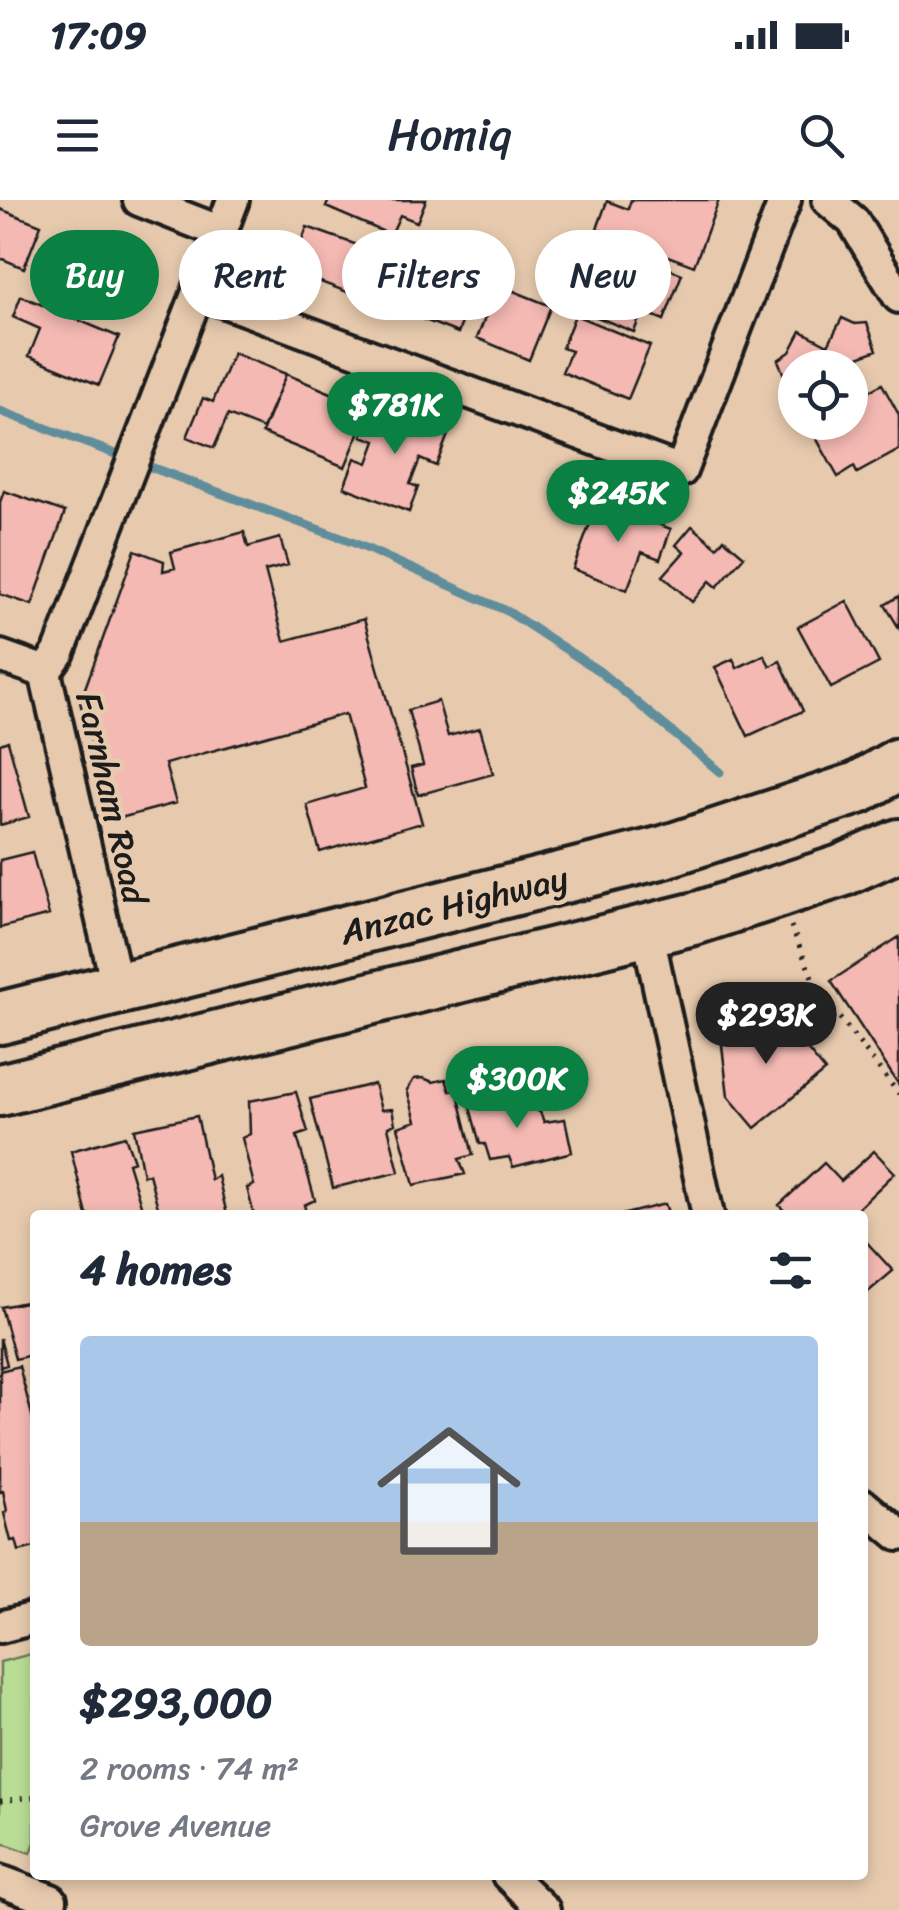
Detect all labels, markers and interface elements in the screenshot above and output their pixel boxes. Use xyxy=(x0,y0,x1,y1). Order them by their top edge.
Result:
text: 17:09 xyxy=(50,2,147,69)
text: Homiq xyxy=(388,95,511,175)
icon: menu xyxy=(50,108,105,163)
icon: search xyxy=(794,108,849,163)
chip: Buy xyxy=(30,230,159,320)
chip: Rent xyxy=(179,230,322,320)
chip: Filters xyxy=(342,230,515,320)
chip: New xyxy=(535,230,671,320)
map controls xyxy=(778,350,868,440)
button: locate xyxy=(778,350,868,440)
pin: $781K xyxy=(325,372,465,457)
text: $781K xyxy=(349,376,441,433)
pin: $245K xyxy=(548,460,688,545)
text: $245K xyxy=(568,464,668,521)
street label: Farnham Road xyxy=(57,686,167,913)
street label: Anzac Highway xyxy=(333,847,575,964)
pin: $293K xyxy=(696,982,836,1067)
text: $293K xyxy=(718,986,814,1043)
pin: $300K xyxy=(447,1046,587,1131)
text: $300K xyxy=(467,1050,567,1107)
text: 4 homes xyxy=(80,1233,232,1307)
icon: filters xyxy=(763,1243,818,1298)
icon: home xyxy=(359,1401,539,1581)
text: $293,000 xyxy=(80,1666,272,1740)
text: 2 rooms · 74 m² xyxy=(80,1740,299,1797)
text: Grove Avenue xyxy=(80,1797,271,1854)

